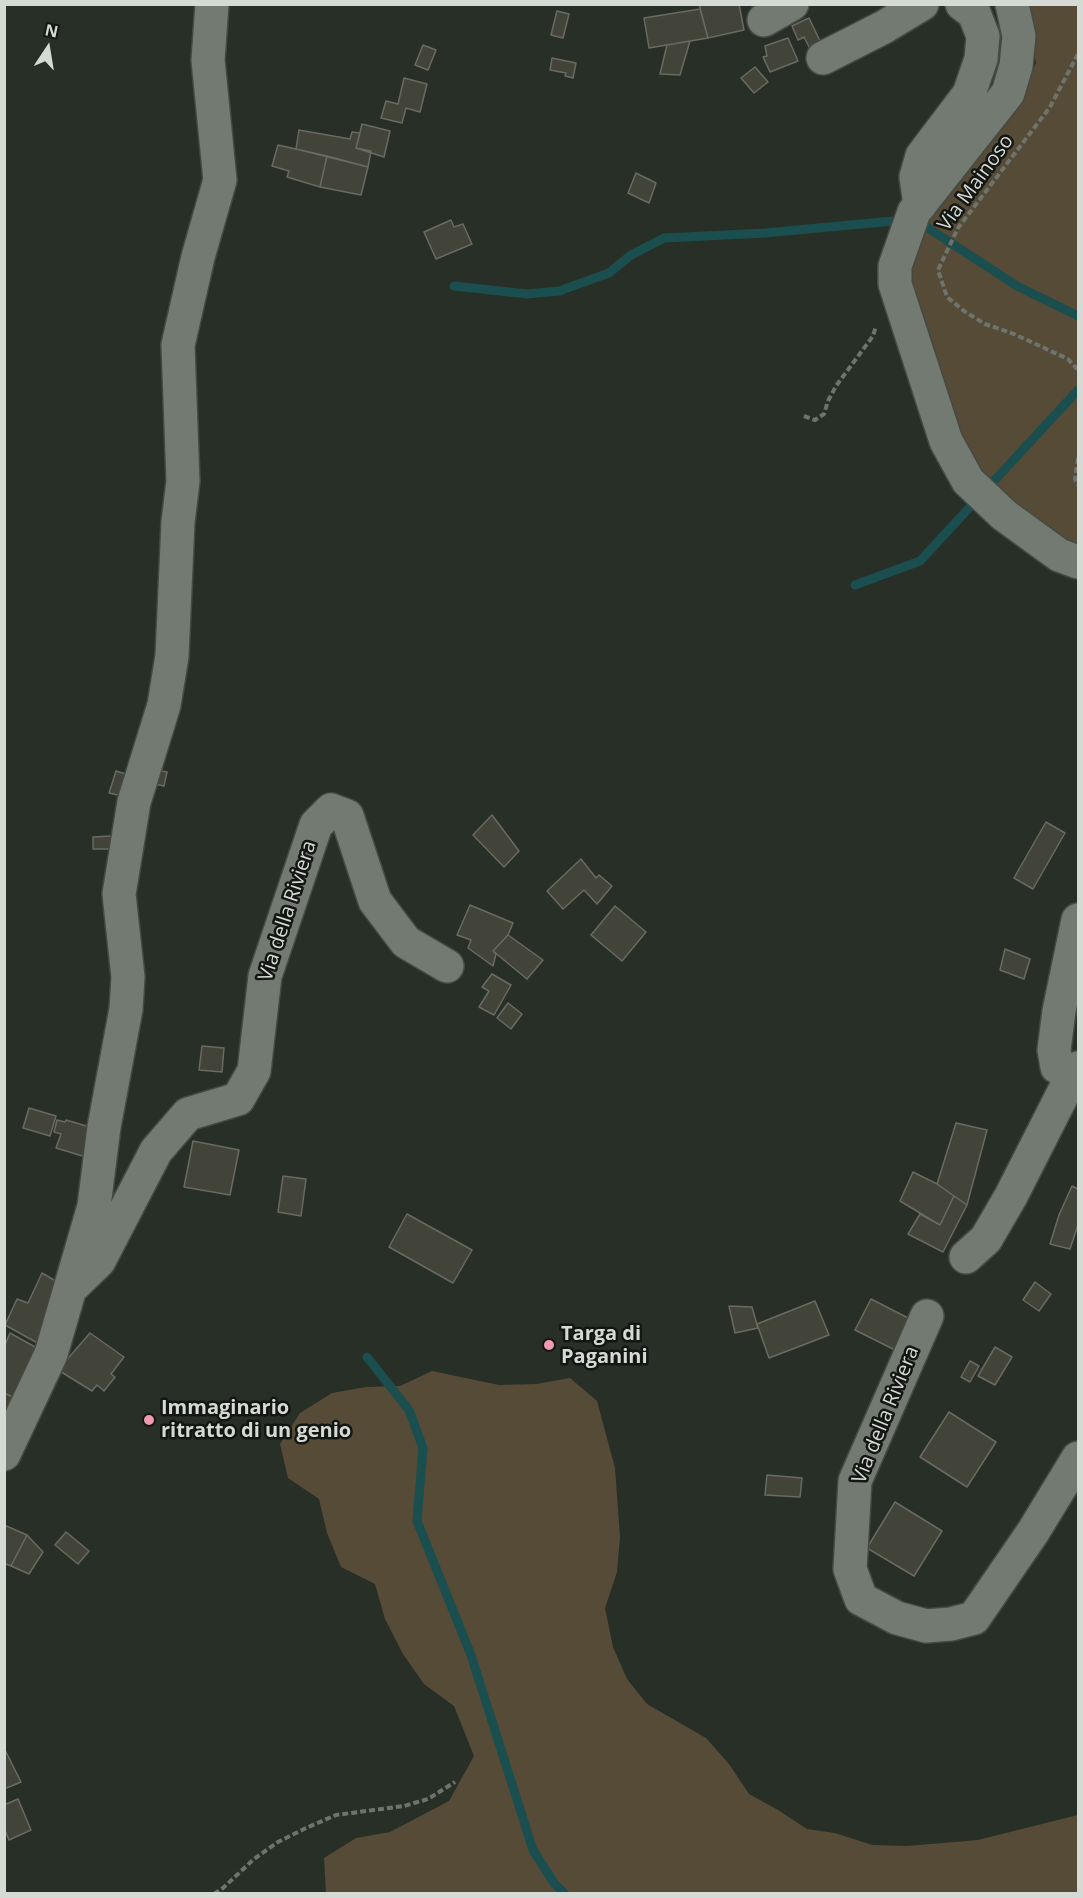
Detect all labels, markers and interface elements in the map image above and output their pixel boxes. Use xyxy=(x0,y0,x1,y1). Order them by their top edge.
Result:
north arrow xyxy=(18,18,78,78)
text: N xyxy=(43,18,60,43)
street label: Via Mainoso xyxy=(933,130,1019,236)
street label: Via della Riviera xyxy=(254,838,322,984)
place label: Targa di Paganini xyxy=(561,1322,648,1369)
marker: Targa di Paganini xyxy=(542,1338,556,1352)
street label: Via della Riviera xyxy=(848,1343,924,1487)
place label: Immaginario ritratto di un genio xyxy=(161,1396,351,1443)
marker: Immaginario ritratto di un genio xyxy=(142,1413,156,1427)

